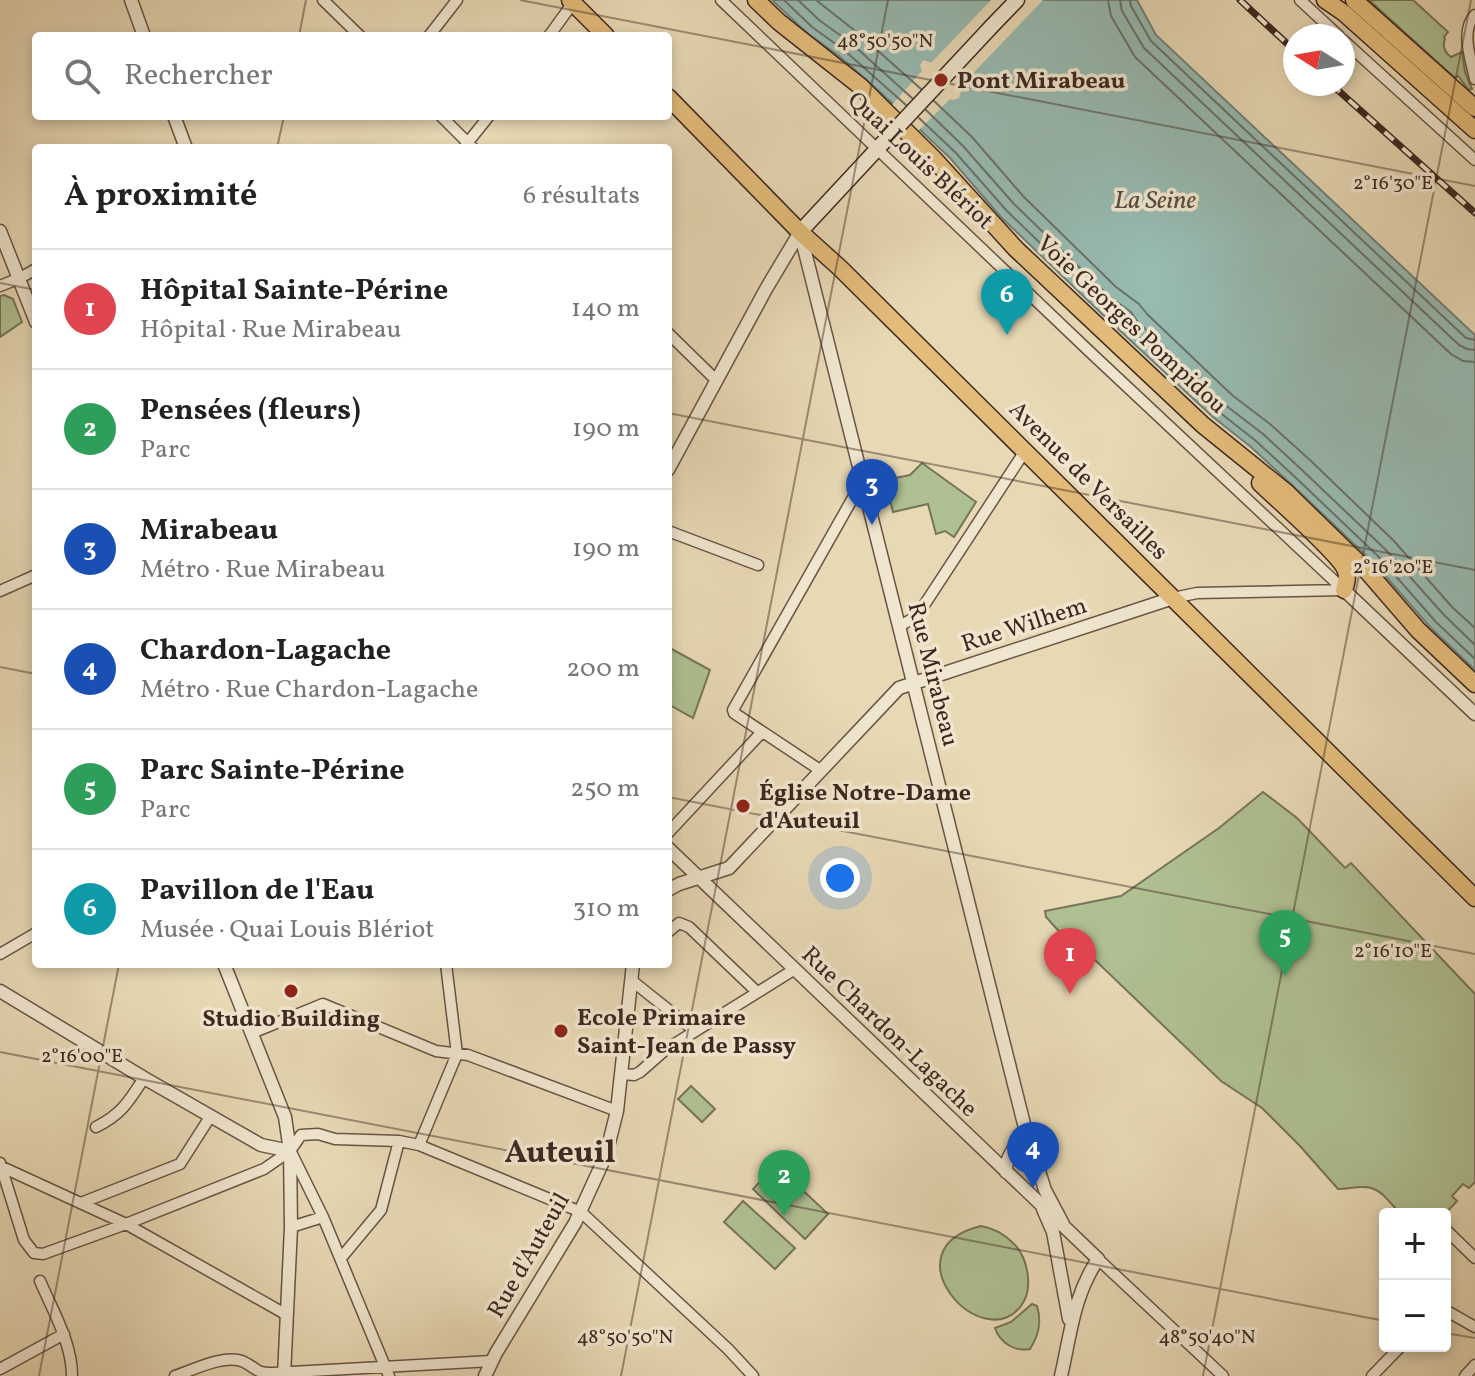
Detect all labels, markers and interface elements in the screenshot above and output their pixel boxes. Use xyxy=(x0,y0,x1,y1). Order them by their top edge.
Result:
north arrow xyxy=(1283,24,1355,96)
text: 48°50'50"N xyxy=(837,28,933,56)
search box xyxy=(32,32,672,120)
icon: search xyxy=(60,54,104,98)
text: Rechercher xyxy=(124,55,273,97)
place label: Pont Mirabeau xyxy=(957,65,1126,99)
marker: Pont Mirabeau xyxy=(932,71,950,89)
street label: Quai Louis Blériot xyxy=(839,85,1000,238)
text: 2°16'30"E xyxy=(1353,170,1433,198)
text: À proximité xyxy=(64,173,257,220)
text: 6 résultats xyxy=(523,178,640,214)
water label: La Seine xyxy=(1114,183,1196,219)
street label: Voie Georges Pompidou xyxy=(1028,228,1233,423)
pin: 6 xyxy=(981,269,1033,335)
text: Hôpital Sainte-Périne xyxy=(140,270,448,312)
text: 1 xyxy=(85,291,95,327)
text: 140 m xyxy=(571,291,640,327)
text: Hôpital · Rue Mirabeau xyxy=(140,312,401,348)
text: Pensées (fleurs) xyxy=(140,390,361,432)
street label: Avenue de Versailles xyxy=(1000,394,1175,569)
text: 2 xyxy=(83,411,97,447)
text: 190 m xyxy=(572,411,640,447)
text: Parc xyxy=(140,432,191,468)
pin: 3 xyxy=(846,459,898,525)
text: Mirabeau xyxy=(140,510,278,552)
text: 3 xyxy=(83,531,97,567)
text: 190 m xyxy=(572,531,640,567)
text: Métro · Rue Mirabeau xyxy=(140,552,385,588)
text: 2°16'20"E xyxy=(1353,554,1433,582)
street label: Rue Wilhem xyxy=(958,590,1092,662)
street label: Rue Mirabeau xyxy=(898,599,966,750)
text: Chardon-Lagache xyxy=(140,630,391,672)
text: 4 xyxy=(82,651,98,687)
text: 200 m xyxy=(566,651,640,687)
text: Métro · Rue Chardon-Lagache xyxy=(140,672,478,708)
text: Parc Sainte-Périne xyxy=(140,750,405,792)
text: 5 xyxy=(84,771,96,807)
text: 250 m xyxy=(570,771,640,807)
place label: Église Notre-Dame d'Auteuil xyxy=(759,777,971,839)
text: Parc xyxy=(140,792,191,828)
marker: Église Notre-Dame d'Auteuil xyxy=(734,797,752,815)
your location xyxy=(820,858,860,898)
text: Pavillon de l'Eau xyxy=(140,870,374,912)
text: 6 xyxy=(83,891,97,927)
text: 310 m xyxy=(573,891,640,927)
pin: 5 xyxy=(1259,910,1311,976)
text: Musée · Quai Louis Blériot xyxy=(140,912,434,948)
pin: 1 xyxy=(1044,928,1096,994)
text: 2°16'10"E xyxy=(1354,938,1432,966)
street label: Rue Chardon-Lagache xyxy=(793,939,984,1126)
marker: Studio Building xyxy=(282,982,300,1000)
place label: Ecole Primaire Saint-Jean de Passy xyxy=(577,1002,797,1064)
place label: Studio Building xyxy=(202,1003,380,1037)
marker: Ecole Primaire Saint-Jean de Passy xyxy=(552,1022,570,1040)
text: 2°16'00"E xyxy=(41,1043,123,1071)
pin: 4 xyxy=(1007,1122,1059,1188)
district label: Auteuil xyxy=(504,1132,616,1176)
pin: 2 xyxy=(758,1150,810,1216)
street label: Rue d'Auteuil xyxy=(480,1187,579,1325)
map controls xyxy=(1379,1208,1451,1352)
button: + xyxy=(1379,1208,1451,1280)
button: − xyxy=(1379,1280,1451,1352)
text: 48°50'50"N xyxy=(577,1324,673,1352)
text: 48°50'40"N xyxy=(1158,1324,1256,1352)

